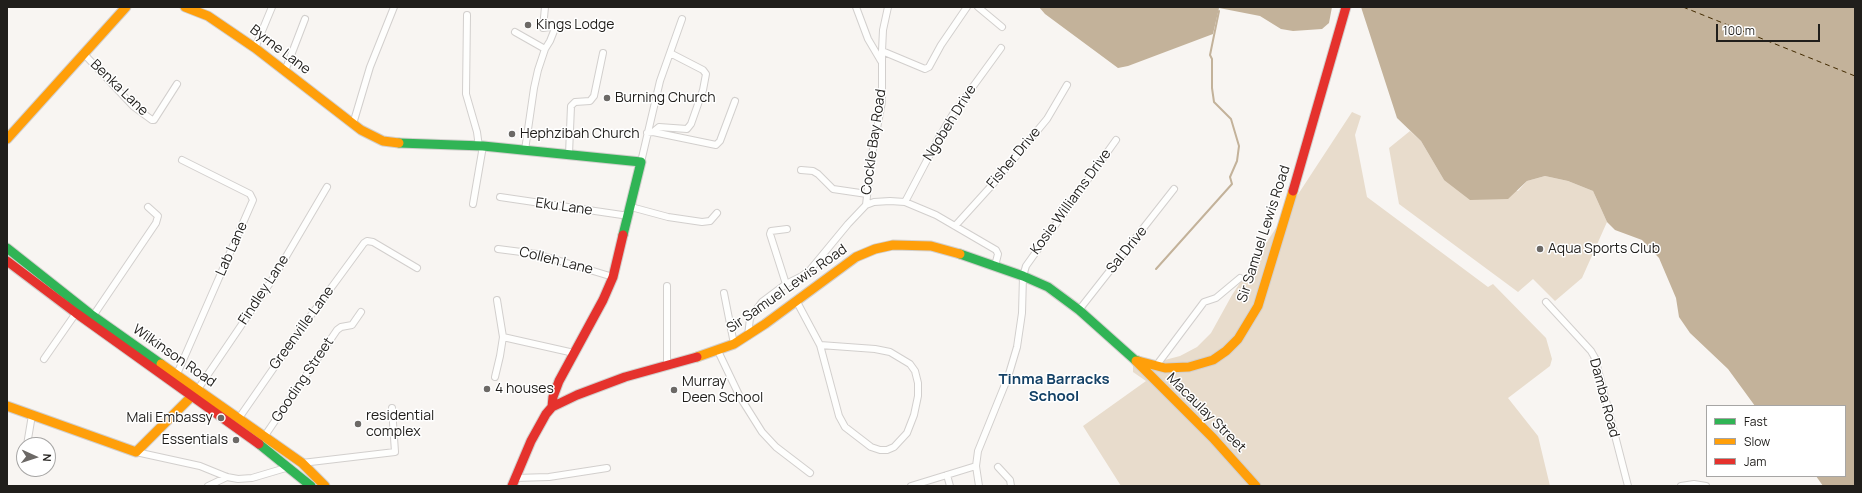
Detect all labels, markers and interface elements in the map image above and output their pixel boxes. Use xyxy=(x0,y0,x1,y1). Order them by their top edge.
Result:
scale bar xyxy=(1718,16,1822,42)
place label: Kings Lodge xyxy=(536,17,615,33)
marker: Kings Lodge xyxy=(523,20,533,30)
street label: Byrne Lane xyxy=(246,22,314,78)
text: 100 m xyxy=(1723,22,1755,39)
street label: Benka Lane xyxy=(87,56,151,120)
street label: Ngobeh Drive xyxy=(920,82,980,164)
street label: Cockle Bay Road xyxy=(858,88,890,196)
place label: Burning Church xyxy=(615,90,716,106)
marker: Burning Church xyxy=(602,93,612,103)
street label: Fisher Drive xyxy=(984,124,1044,192)
place label: Hephzibah Church xyxy=(520,126,640,142)
marker: Hephzibah Church xyxy=(507,129,517,139)
street label: Kosie Williams Drive xyxy=(1027,146,1115,258)
street label: Sir Samuel Lewis Road xyxy=(1234,163,1294,305)
street label: Eku Lane xyxy=(534,195,594,219)
street label: Lab Lane xyxy=(213,219,251,279)
street label: Sal Drive xyxy=(1103,223,1151,277)
street label: Sir Samuel Lewis Road xyxy=(724,241,850,337)
place label: Aqua Sports Club xyxy=(1548,241,1660,257)
street label: Colleh Lane xyxy=(517,244,595,278)
marker: Aqua Sports Club xyxy=(1535,244,1545,254)
street label: Findley Lane xyxy=(235,252,293,328)
street label: Greenville Lane xyxy=(266,283,338,373)
street label: Wilkinson Road xyxy=(129,321,219,391)
street label: Gooding Street xyxy=(268,334,338,426)
street label: Damba Road xyxy=(1585,357,1623,439)
street label: Macaulay Street xyxy=(1163,370,1249,456)
district label: Tinma Barracks School xyxy=(998,371,1110,406)
place label: Murray Deen School xyxy=(682,374,763,406)
place label: 4 houses xyxy=(495,381,554,397)
marker: 4 houses xyxy=(482,384,492,394)
marker: Murray Deen School xyxy=(669,385,679,395)
legend xyxy=(1706,405,1846,477)
place label: residential complex xyxy=(366,408,434,440)
place label: Mali Embassy xyxy=(126,410,213,426)
marker: Mali Embassy xyxy=(216,413,226,423)
text: Fast xyxy=(1744,413,1768,430)
marker: residential complex xyxy=(353,419,363,429)
place label: Essentials xyxy=(162,432,228,448)
text: Slow xyxy=(1744,433,1770,450)
marker: Essentials xyxy=(231,435,241,445)
north arrow xyxy=(16,437,56,477)
text: N xyxy=(40,453,55,462)
text: Jam xyxy=(1744,453,1766,470)

